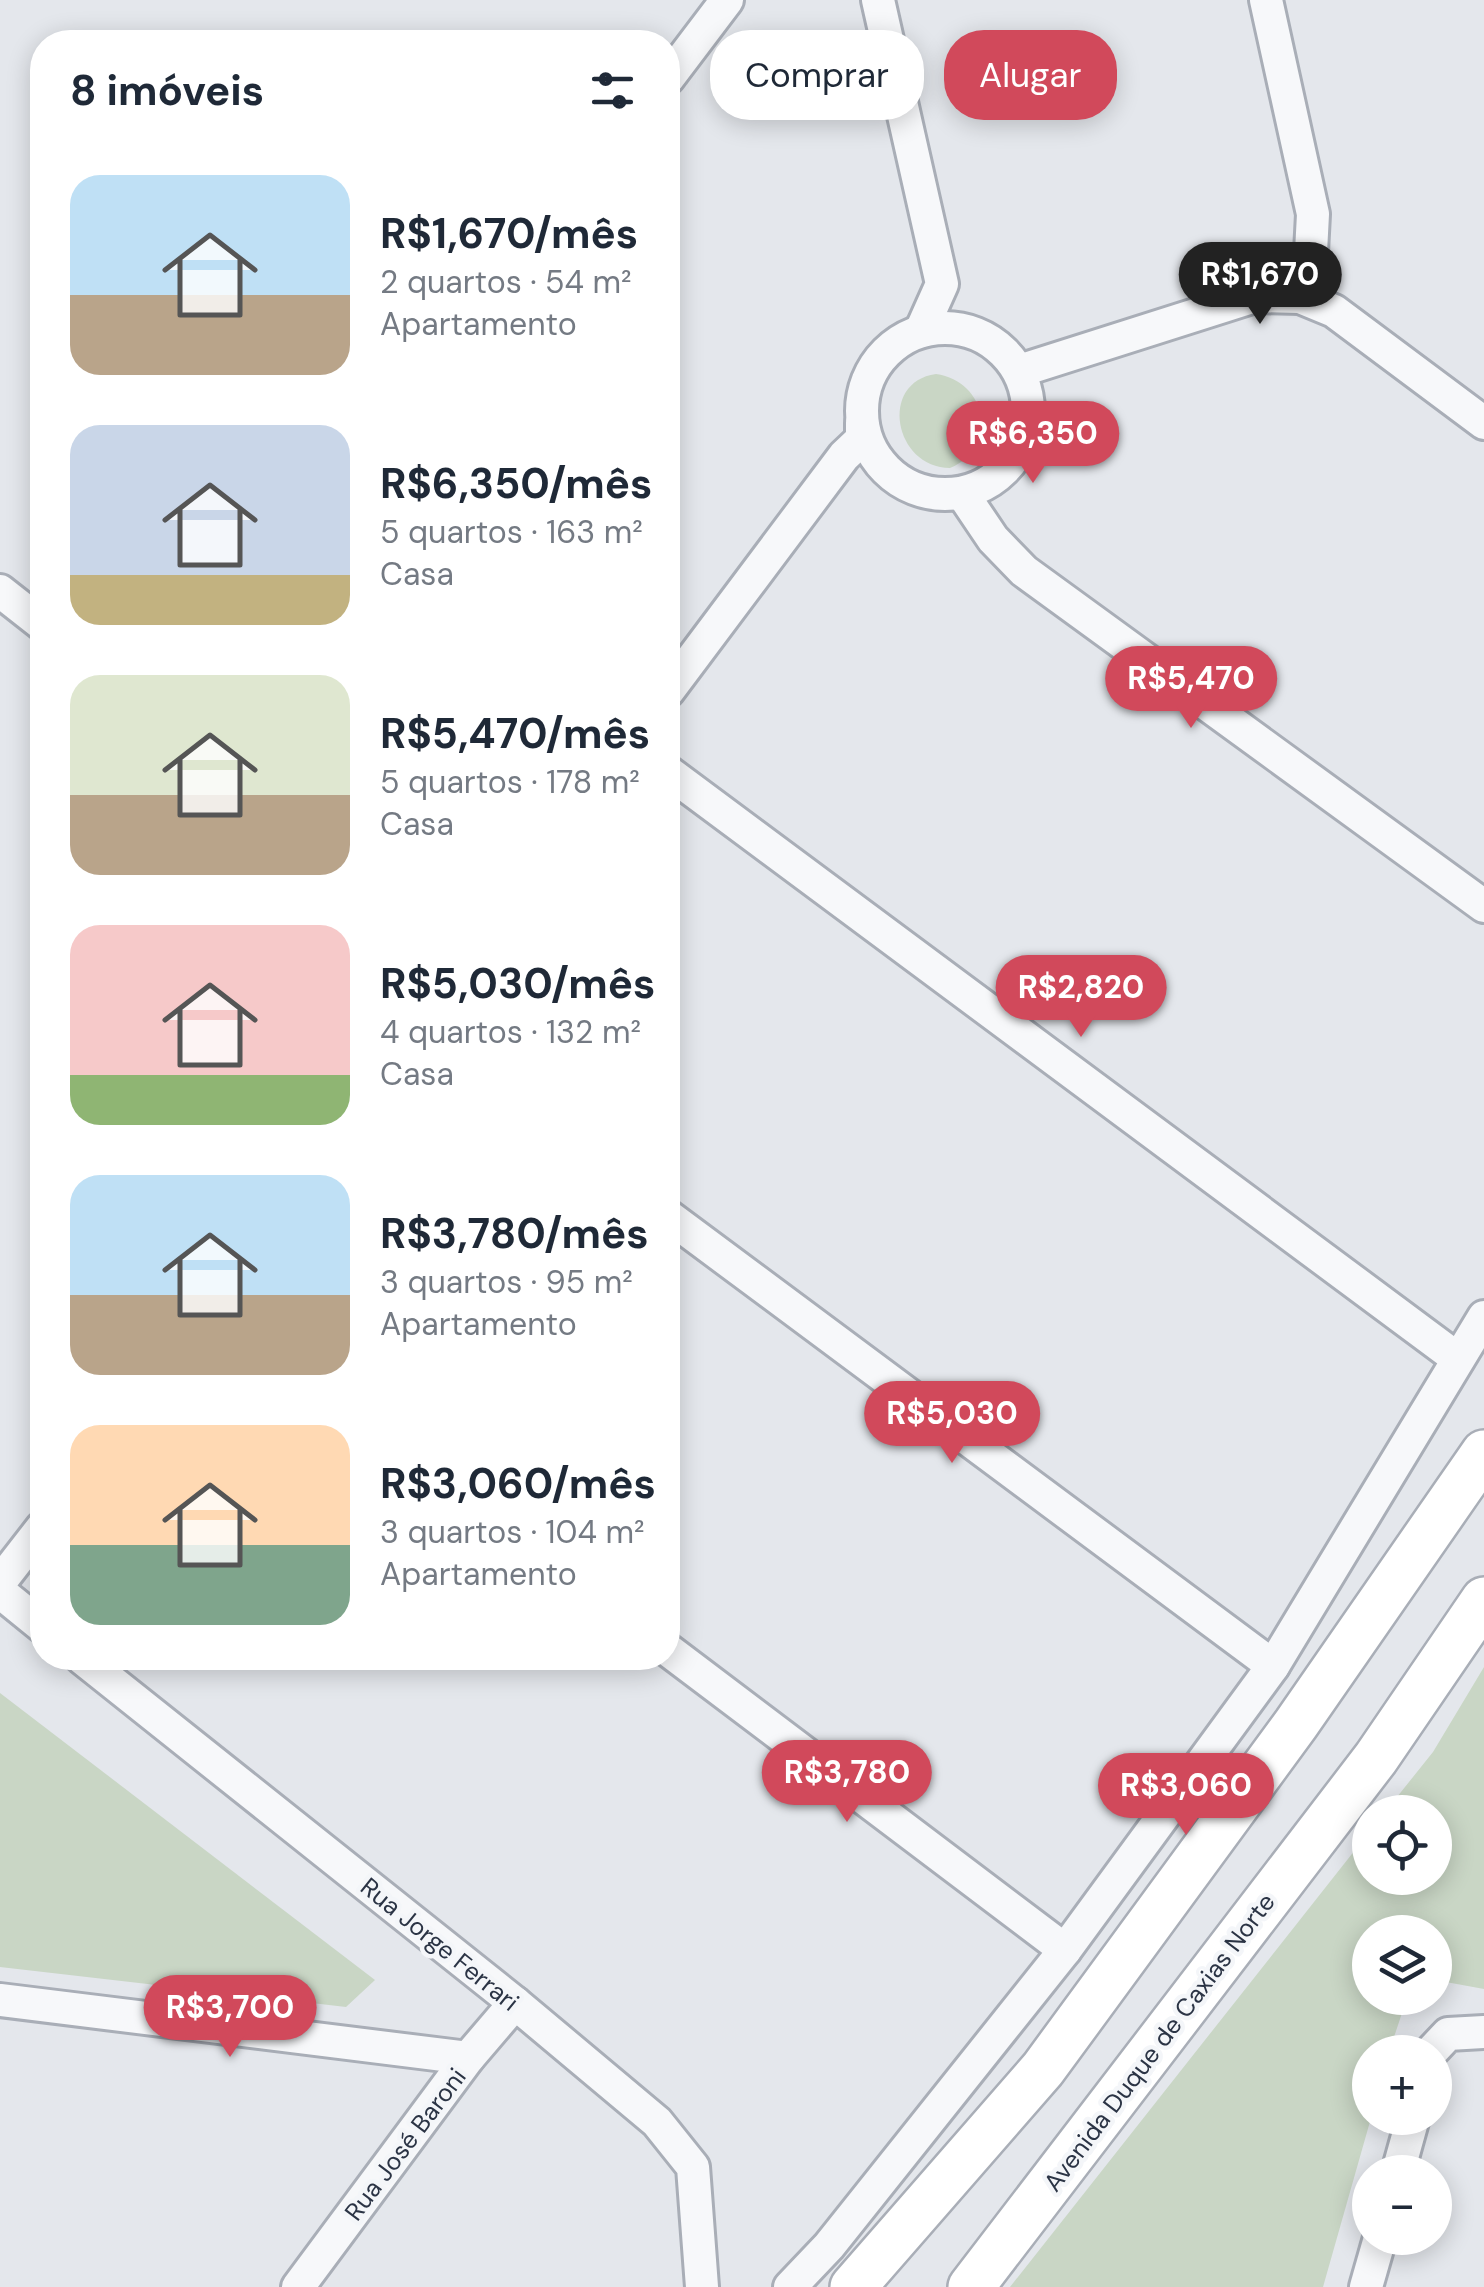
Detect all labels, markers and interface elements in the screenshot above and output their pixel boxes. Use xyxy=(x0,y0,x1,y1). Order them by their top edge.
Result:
chip: Comprar xyxy=(710,30,924,120)
chip: Alugar xyxy=(944,30,1117,120)
text: 8 imóveis xyxy=(70,63,264,118)
icon: filters xyxy=(585,63,640,118)
text: R$1,670/mês xyxy=(380,206,638,261)
icon: home xyxy=(150,215,270,335)
pin: R$1,670 xyxy=(1168,242,1352,327)
text: R$1,670 xyxy=(1201,253,1319,295)
text: 2 quartos · 54 m² xyxy=(380,261,632,303)
text: Apartamento xyxy=(380,303,577,345)
pin: R$6,350 xyxy=(941,401,1125,486)
text: R$6,350 xyxy=(968,412,1098,454)
text: R$6,350/mês xyxy=(380,456,652,511)
icon: home xyxy=(150,465,270,585)
text: 5 quartos · 163 m² xyxy=(380,511,643,553)
text: Casa xyxy=(380,553,454,595)
pin: R$5,470 xyxy=(1099,646,1283,731)
text: R$5,470 xyxy=(1127,657,1255,699)
text: R$5,470/mês xyxy=(380,706,650,761)
icon: home xyxy=(150,715,270,835)
text: 5 quartos · 178 m² xyxy=(380,761,640,803)
text: Casa xyxy=(380,803,454,845)
pin: R$2,820 xyxy=(989,955,1173,1040)
text: R$5,030/mês xyxy=(380,956,655,1011)
icon: home xyxy=(150,965,270,1085)
text: R$2,820 xyxy=(1018,966,1144,1008)
text: 4 quartos · 132 m² xyxy=(380,1011,641,1053)
text: Casa xyxy=(380,1053,454,1095)
text: R$3,780/mês xyxy=(380,1206,649,1261)
icon: home xyxy=(150,1215,270,1335)
text: 3 quartos · 95 m² xyxy=(380,1261,633,1303)
text: Apartamento xyxy=(380,1303,577,1345)
pin: R$5,030 xyxy=(860,1381,1044,1466)
text: R$5,030 xyxy=(886,1392,1018,1434)
text: R$3,060/mês xyxy=(380,1456,656,1511)
icon: home xyxy=(150,1465,270,1585)
text: 3 quartos · 104 m² xyxy=(380,1511,644,1553)
text: Apartamento xyxy=(380,1553,577,1595)
pin: R$3,780 xyxy=(755,1740,939,1825)
text: R$3,780 xyxy=(784,1751,910,1793)
pin: R$3,060 xyxy=(1094,1753,1278,1838)
text: R$3,060 xyxy=(1120,1764,1252,1806)
map controls xyxy=(1352,1795,1452,2255)
button: locate xyxy=(1352,1795,1452,1895)
street label: Rua Jorge Ferrari xyxy=(354,1870,526,2018)
street label: Avenida Duque de Caxias Norte xyxy=(1036,1887,1282,2198)
button: layers xyxy=(1352,1915,1452,2015)
pin: R$3,700 xyxy=(138,1975,322,2060)
text: R$3,700 xyxy=(166,1986,294,2028)
button: + xyxy=(1352,2035,1452,2135)
street label: Rua José Baroni xyxy=(337,2061,474,2227)
button: − xyxy=(1352,2155,1452,2255)

